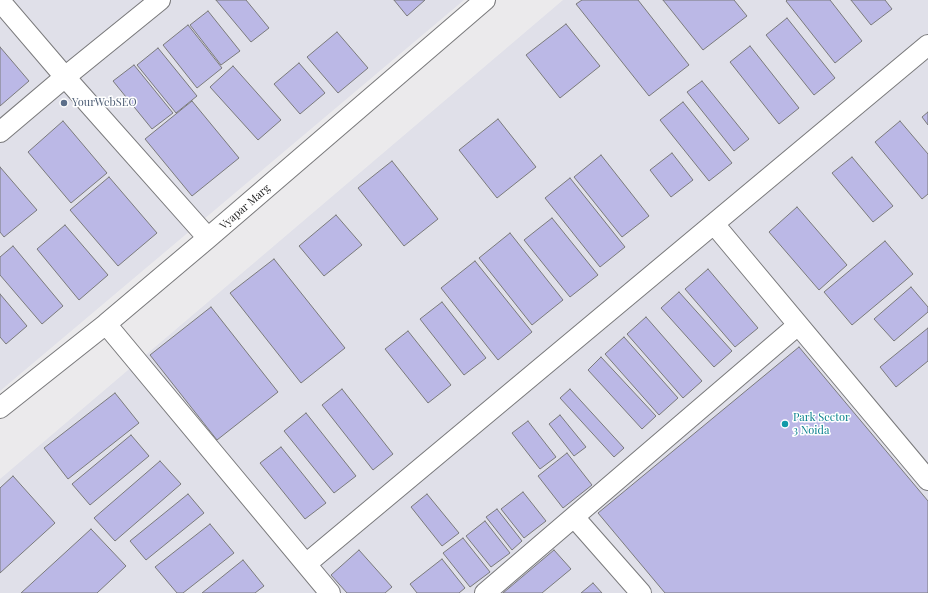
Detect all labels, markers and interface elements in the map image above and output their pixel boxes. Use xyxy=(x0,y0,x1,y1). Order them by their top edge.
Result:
place label: YourWebSEO xyxy=(72,96,137,110)
marker: YourWebSEO xyxy=(59,98,69,108)
street label: Vyapar Marg xyxy=(217,182,273,232)
place label: Park Sector 3 Noida xyxy=(793,411,850,437)
marker: Park Sector 3 Noida xyxy=(780,419,790,429)

